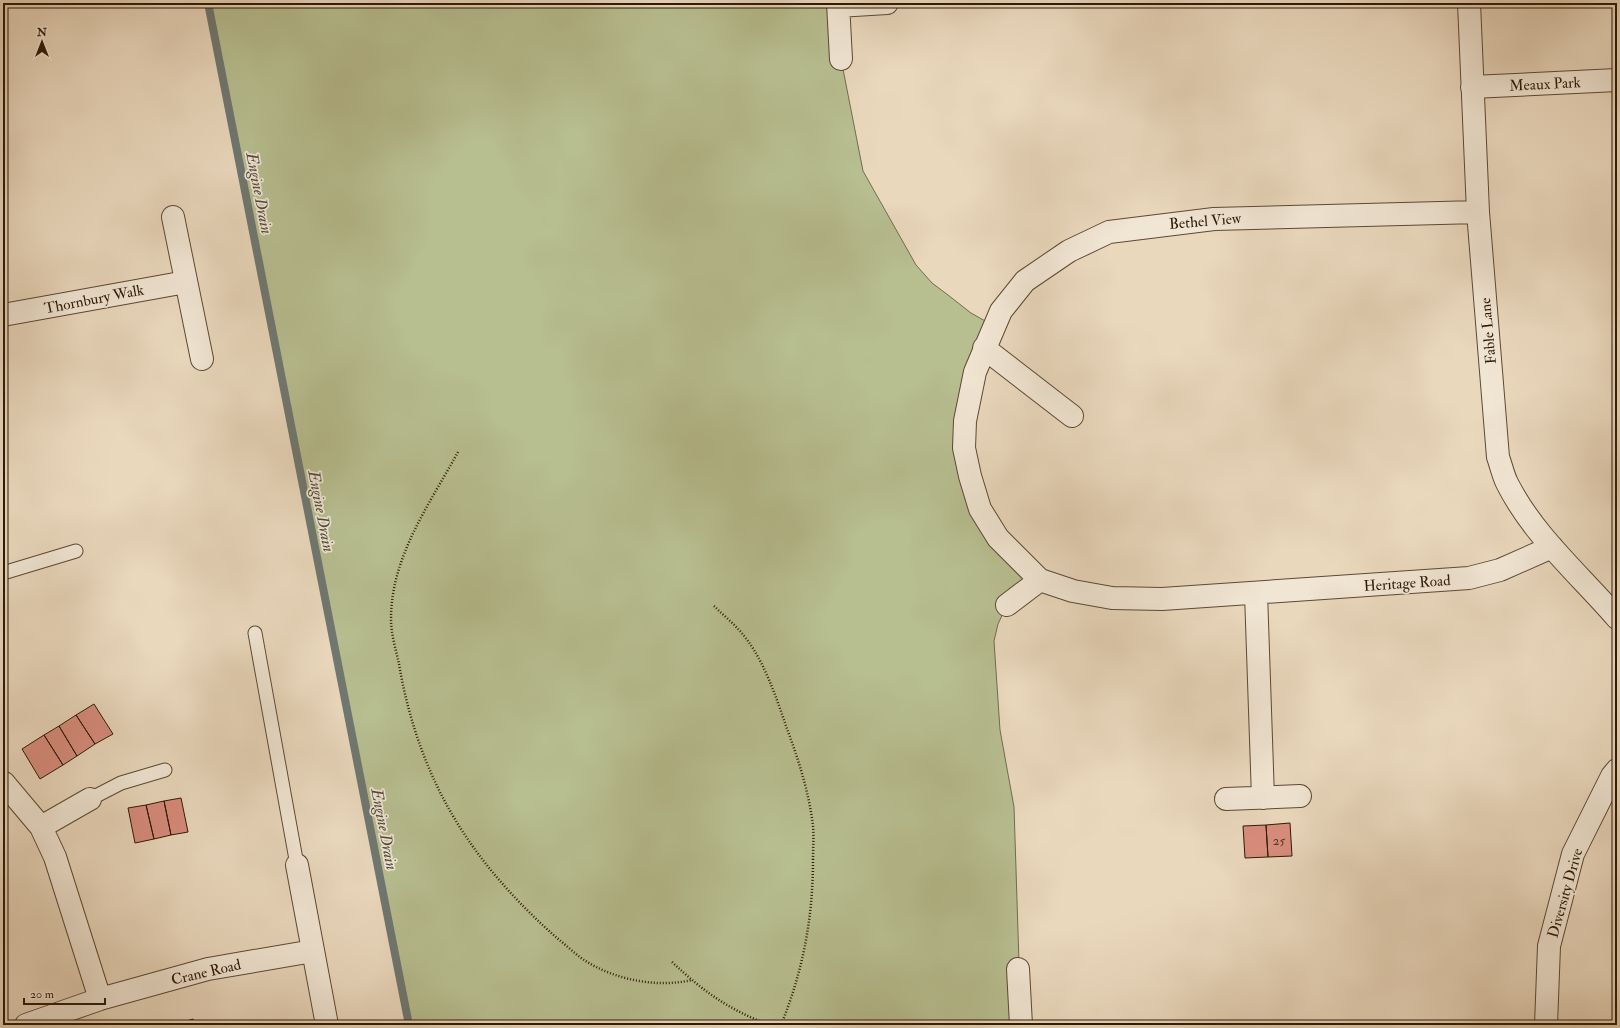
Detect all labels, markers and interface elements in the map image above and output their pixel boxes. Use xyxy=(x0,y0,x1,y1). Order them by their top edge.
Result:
north arrow xyxy=(22,22,62,62)
text: N xyxy=(36,26,48,39)
street label: Meaux Park xyxy=(1509,73,1581,96)
water label: Engine Drain xyxy=(241,150,277,236)
street label: Bethel View xyxy=(1168,209,1243,234)
street label: Thornbury Walk xyxy=(43,281,146,318)
street label: Fable Lane xyxy=(1476,297,1501,365)
water label: Engine Drain xyxy=(303,468,339,554)
street label: Heritage Road xyxy=(1363,571,1452,596)
water label: Engine Drain xyxy=(366,786,402,872)
house number: 25 xyxy=(1273,833,1285,849)
street label: Diversity Drive xyxy=(1544,846,1587,940)
street label: Crane Road xyxy=(169,955,243,990)
scale bar xyxy=(24,980,105,1006)
text: 20 m xyxy=(30,987,55,1002)

